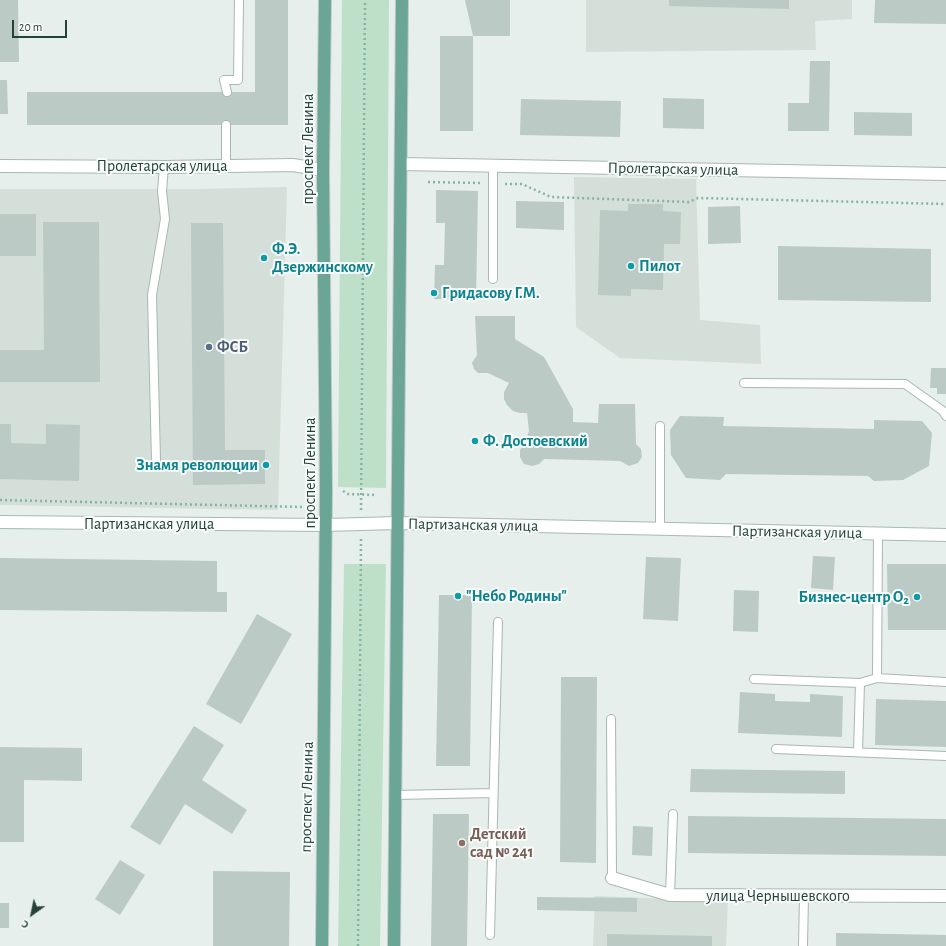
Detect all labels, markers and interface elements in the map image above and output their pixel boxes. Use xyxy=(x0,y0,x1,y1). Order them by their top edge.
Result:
scale bar xyxy=(14,12,69,38)
text: 20 m xyxy=(19,21,42,33)
street label: проспект Ленина xyxy=(298,93,318,205)
street label: Пролетарская улица xyxy=(96,156,228,176)
street label: Пролетарская улица xyxy=(607,158,739,180)
place label: Ф.Э. Дзержинскому xyxy=(272,239,373,277)
marker: Ф.Э. Дзержинскому xyxy=(259,253,269,263)
place label: Пилот xyxy=(639,256,681,276)
marker: Пилот xyxy=(626,261,636,271)
place label: Гридасову Г.М. xyxy=(442,283,540,303)
marker: Гридасову Г.М. xyxy=(429,288,439,298)
place label: ФСБ xyxy=(217,337,248,357)
marker: ФСБ xyxy=(204,342,214,352)
street label: проспект Ленина xyxy=(300,417,320,529)
place label: Ф. Достоевский xyxy=(483,431,588,451)
marker: Ф. Достоевский xyxy=(470,436,480,446)
place label: Знамя революции xyxy=(136,455,258,475)
marker: Знамя революции xyxy=(261,460,271,470)
street label: Партизанская улица xyxy=(84,514,214,534)
street label: Партизанская улица xyxy=(408,514,538,536)
street label: Партизанская улица xyxy=(732,521,862,543)
place label: "Небо Родины" xyxy=(466,586,567,606)
place label: Бизнес-центр O₂ xyxy=(799,587,909,607)
marker: "Небо Родины" xyxy=(453,591,463,601)
marker: Бизнес-центр O₂ xyxy=(912,592,922,602)
street label: проспект Ленина xyxy=(296,741,318,853)
place label: Детский сад № 241 xyxy=(470,824,533,862)
marker: Детский сад № 241 xyxy=(457,838,467,848)
street label: улица Чернышевского xyxy=(706,886,850,906)
north arrow xyxy=(12,894,52,934)
text: С xyxy=(20,918,31,931)

